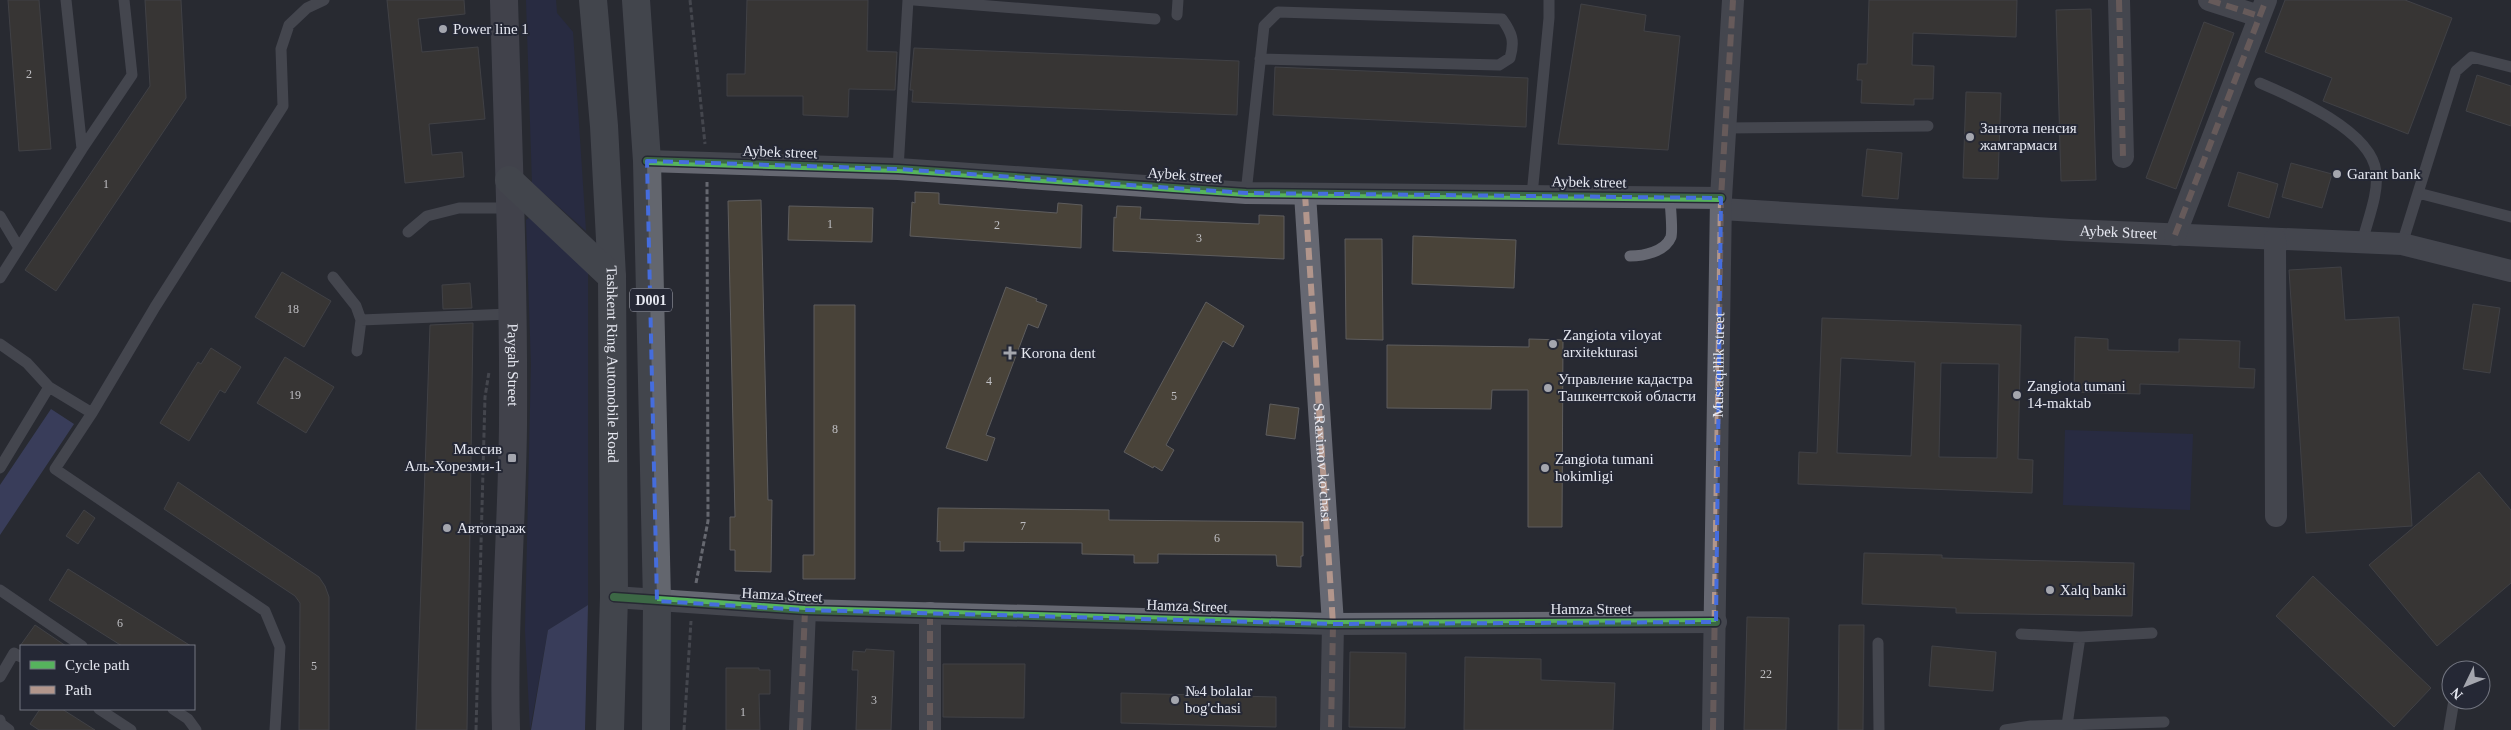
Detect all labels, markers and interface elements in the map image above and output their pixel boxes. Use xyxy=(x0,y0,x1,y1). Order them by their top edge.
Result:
place label: Power line 1 xyxy=(453,21,529,37)
marker: Power line 1 xyxy=(437,23,449,35)
house number: 2 xyxy=(26,67,32,81)
place label: Зангота пенсия жамгармаси xyxy=(1979,120,2077,153)
marker: Зангота пенсия жамгармаси xyxy=(1964,131,1976,143)
street label: Aybek street xyxy=(742,143,819,161)
street label: Aybek street xyxy=(1147,164,1224,186)
place label: Garant bank xyxy=(2347,166,2421,182)
marker: Garant bank xyxy=(2331,168,2343,180)
street label: Aybek street xyxy=(1551,173,1627,191)
house number: 1 xyxy=(103,177,109,191)
house number: 1 xyxy=(827,217,833,231)
house number: 2 xyxy=(994,218,1000,232)
street label: Aybek Street xyxy=(2079,222,2158,242)
house number: 3 xyxy=(1196,231,1202,245)
street label: Tashkent Ring Automobile Road xyxy=(603,265,621,463)
road number: D001 xyxy=(630,288,672,312)
house number: 18 xyxy=(287,302,299,316)
street label: Mustaqillik street xyxy=(1710,311,1727,418)
street label: Paygah Street xyxy=(505,323,521,407)
place label: Zangiota viloyat arxitekturasi xyxy=(1563,327,1663,360)
marker: Zangiota viloyat arxitekturasi xyxy=(1547,338,1559,350)
place label: Korona dent xyxy=(1021,345,1096,361)
marker: Korona dent xyxy=(1003,346,1017,360)
place label: Управление кадастра Ташкентской области xyxy=(1558,371,1696,404)
house number: 4 xyxy=(986,374,992,388)
place label: Zangiota tumani 14-maktab xyxy=(2027,378,2126,411)
marker: Управление кадастра Ташкентской области xyxy=(1542,382,1554,394)
house number: 19 xyxy=(289,388,301,402)
house number: 5 xyxy=(1171,389,1177,403)
marker: Zangiota tumani 14-maktab xyxy=(2011,389,2023,401)
street label: S.Raximov ko'chasi xyxy=(1311,402,1334,523)
house number: 8 xyxy=(832,422,838,436)
place label: Массив Аль-Хорезми-1 xyxy=(404,441,502,474)
place label: Zangiota tumani hokimligi xyxy=(1555,451,1654,484)
marker: Массив Аль-Хорезми-1 xyxy=(506,452,518,464)
marker: Zangiota tumani hokimligi xyxy=(1539,462,1551,474)
house number: 7 xyxy=(1020,519,1026,533)
place label: Автогараж xyxy=(457,520,526,536)
marker: Автогараж xyxy=(441,522,453,534)
house number: 6 xyxy=(1214,531,1220,545)
place label: Xalq banki xyxy=(2060,582,2126,598)
marker: Xalq banki xyxy=(2044,584,2056,596)
street label: Hamza Street xyxy=(741,585,824,605)
street label: Hamza Street xyxy=(1146,597,1229,615)
street label: Hamza Street xyxy=(1550,601,1632,617)
house number: 6 xyxy=(117,616,123,630)
legend xyxy=(20,645,195,710)
text: Cycle path xyxy=(65,657,130,673)
house number: 5 xyxy=(311,659,317,673)
north arrow xyxy=(2441,660,2491,710)
house number: 22 xyxy=(1760,667,1772,681)
text: Path xyxy=(65,682,92,698)
place label: №4 bolalar bog'chasi xyxy=(1185,683,1252,716)
text: N xyxy=(2448,685,2466,702)
house number: 3 xyxy=(871,693,877,707)
marker: №4 bolalar bog'chasi xyxy=(1169,694,1181,706)
house number: 1 xyxy=(740,705,746,719)

